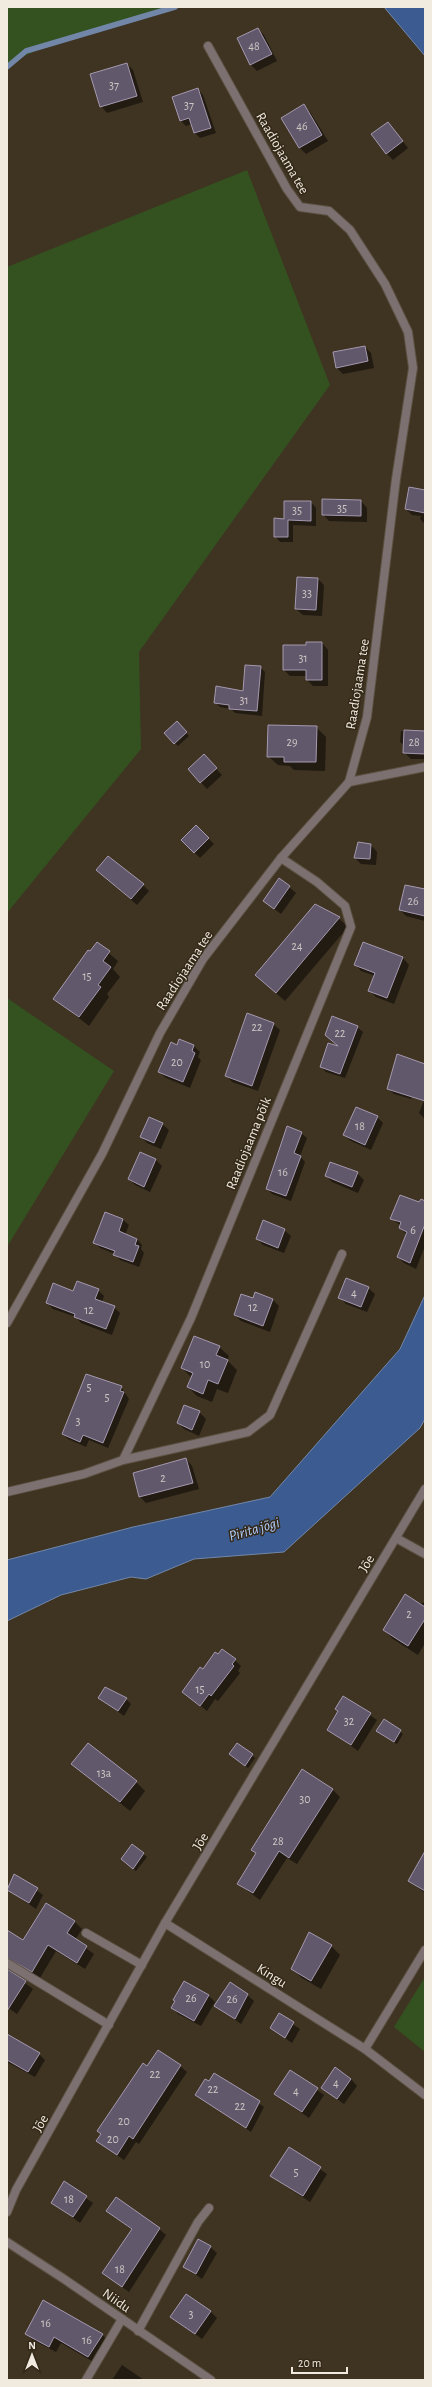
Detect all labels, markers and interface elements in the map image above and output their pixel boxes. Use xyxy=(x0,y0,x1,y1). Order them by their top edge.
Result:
house number: 48 xyxy=(248,40,260,52)
house number: 37 xyxy=(109,79,119,91)
house number: 37 xyxy=(184,99,194,111)
street label: Raadiojaama tee xyxy=(253,110,311,197)
house number: 46 xyxy=(296,120,308,132)
house number: 35 xyxy=(337,502,347,514)
house number: 35 xyxy=(292,504,302,516)
house number: 33 xyxy=(302,587,312,599)
street label: Raadiojaama tee xyxy=(344,638,372,730)
house number: 31 xyxy=(298,652,308,664)
house number: 31 xyxy=(239,694,249,706)
house number: 29 xyxy=(286,736,298,748)
house number: 28 xyxy=(408,736,420,748)
house number: 26 xyxy=(407,895,419,907)
street label: Raadiojaama tee xyxy=(154,928,216,1013)
house number: 24 xyxy=(291,940,303,952)
house number: 15 xyxy=(82,970,92,982)
house number: 22 xyxy=(252,1021,263,1033)
house number: 22 xyxy=(335,1027,346,1039)
house number: 20 xyxy=(171,1056,183,1068)
street label: Raadiojaama põik xyxy=(224,1095,274,1192)
house number: 18 xyxy=(355,1120,365,1132)
house number: 16 xyxy=(278,1166,288,1178)
house number: 6 xyxy=(410,1224,416,1236)
house number: 4 xyxy=(351,1287,357,1299)
house number: 12 xyxy=(248,1301,258,1313)
house number: 12 xyxy=(84,1304,94,1316)
house number: 10 xyxy=(200,1358,210,1370)
house number: 5 xyxy=(86,1381,92,1393)
house number: 5 xyxy=(104,1391,110,1403)
house number: 3 xyxy=(76,1415,81,1427)
house number: 2 xyxy=(160,1472,166,1484)
water label: Pirita jõgi xyxy=(227,1515,281,1544)
street label: Jõe xyxy=(356,1552,377,1575)
house number: 2 xyxy=(406,1608,412,1620)
house number: 15 xyxy=(195,1683,205,1695)
house number: 32 xyxy=(344,1715,355,1727)
house number: 13a xyxy=(97,1767,112,1779)
house number: 30 xyxy=(299,1793,311,1805)
street label: Jõe xyxy=(190,1830,211,1853)
house number: 28 xyxy=(272,1835,284,1847)
street label: Kingu xyxy=(254,1961,289,1990)
house number: 26 xyxy=(185,1992,197,2004)
house number: 26 xyxy=(226,1993,238,2005)
house number: 22 xyxy=(150,2068,161,2080)
house number: 4 xyxy=(333,2077,339,2089)
house number: 22 xyxy=(208,2083,219,2095)
house number: 4 xyxy=(293,2085,299,2097)
house number: 22 xyxy=(235,2100,246,2112)
street label: Jõe xyxy=(30,2112,51,2135)
house number: 20 xyxy=(118,2115,130,2127)
house number: 20 xyxy=(107,2133,119,2145)
house number: 5 xyxy=(293,2166,299,2178)
house number: 18 xyxy=(64,2193,74,2205)
house number: 18 xyxy=(115,2263,125,2275)
street label: Niidu xyxy=(100,2286,133,2315)
house number: 3 xyxy=(189,2308,194,2320)
house number: 16 xyxy=(41,2317,51,2329)
house number: 16 xyxy=(82,2334,92,2346)
north arrow xyxy=(12,2335,52,2375)
text: N xyxy=(28,2340,36,2351)
scale bar xyxy=(292,2349,347,2375)
text: 20 m xyxy=(298,2357,321,2369)

